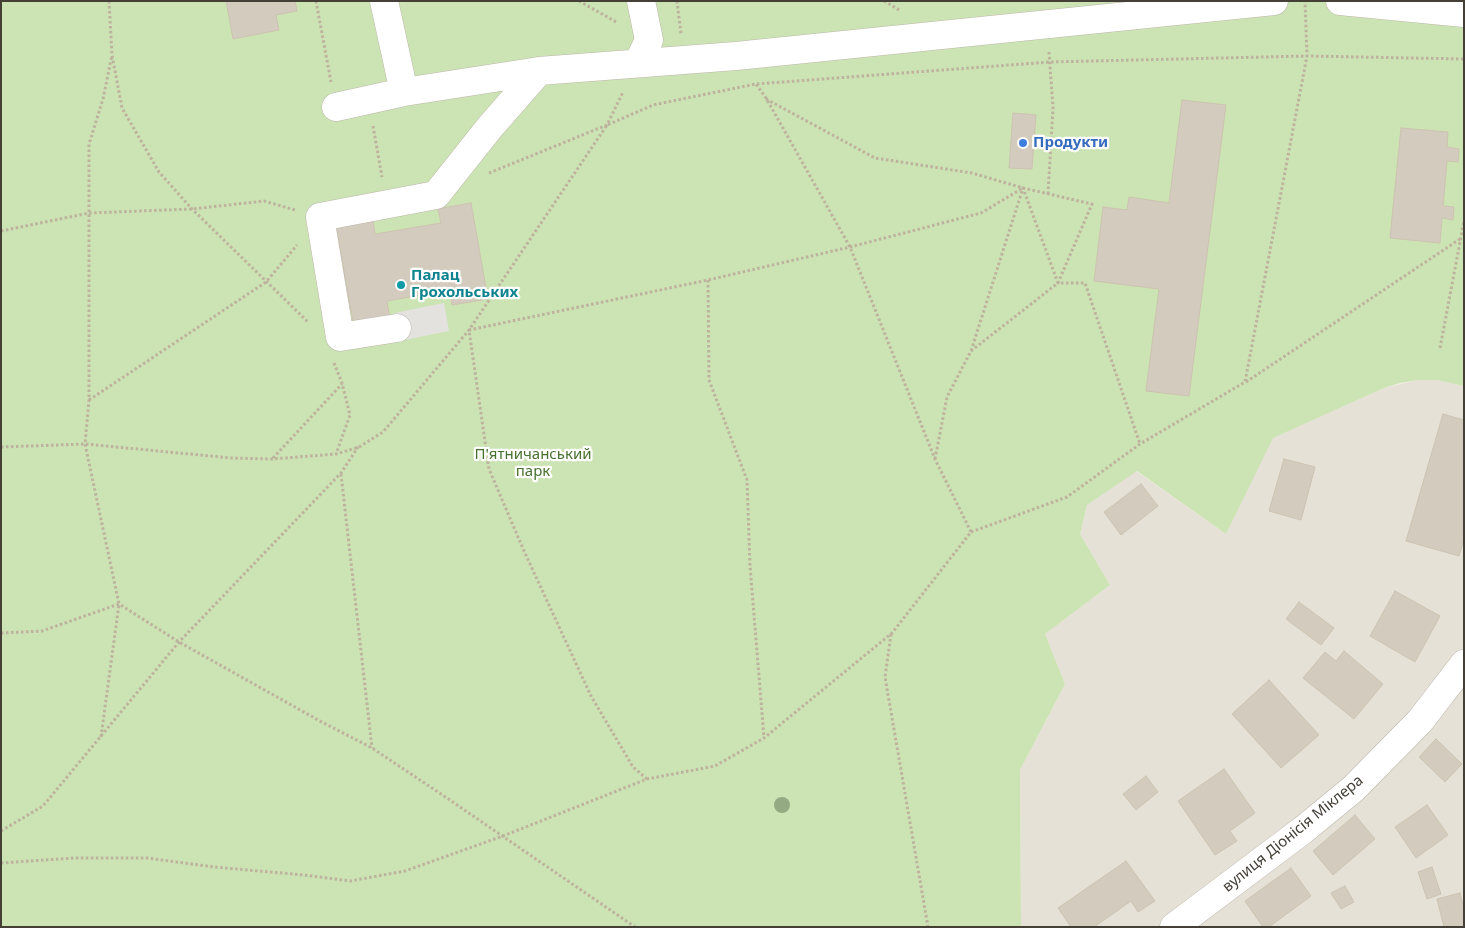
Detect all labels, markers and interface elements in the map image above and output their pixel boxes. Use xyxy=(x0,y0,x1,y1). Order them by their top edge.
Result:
place label: Продукти xyxy=(1033,134,1108,152)
marker: Продукти xyxy=(1017,137,1029,149)
place label: Палац Грохольських xyxy=(411,267,518,302)
marker: Палац Грохольських xyxy=(395,279,407,291)
park label: П'ятничанський парк xyxy=(474,446,592,481)
street label: вулиця Діонісія Міклера xyxy=(1219,772,1367,896)

